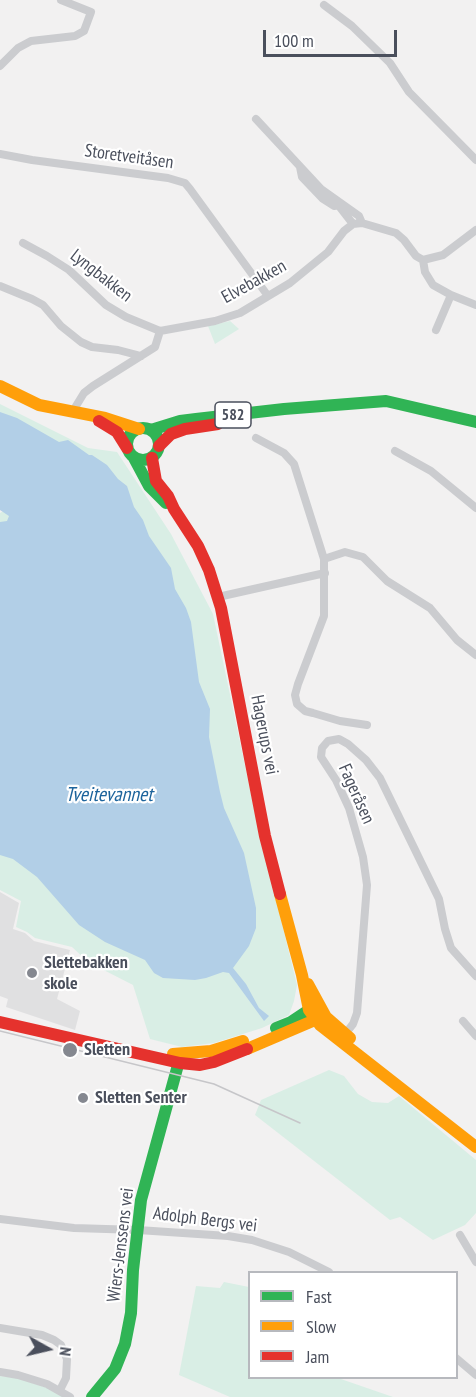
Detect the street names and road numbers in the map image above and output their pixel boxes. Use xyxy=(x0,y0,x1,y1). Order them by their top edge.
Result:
street label: Storetveitåsen xyxy=(83,140,175,174)
street label: Lyngbakken xyxy=(66,245,136,307)
street label: Elvebakken xyxy=(218,255,290,309)
road number: 582 xyxy=(215,402,251,428)
street label: Hagerups vei xyxy=(246,693,282,777)
street label: Fageråsen xyxy=(333,761,379,827)
street label: Wiers-Jenssens vei xyxy=(103,1187,139,1303)
street label: Adolph Bergs vei xyxy=(152,1203,258,1237)

